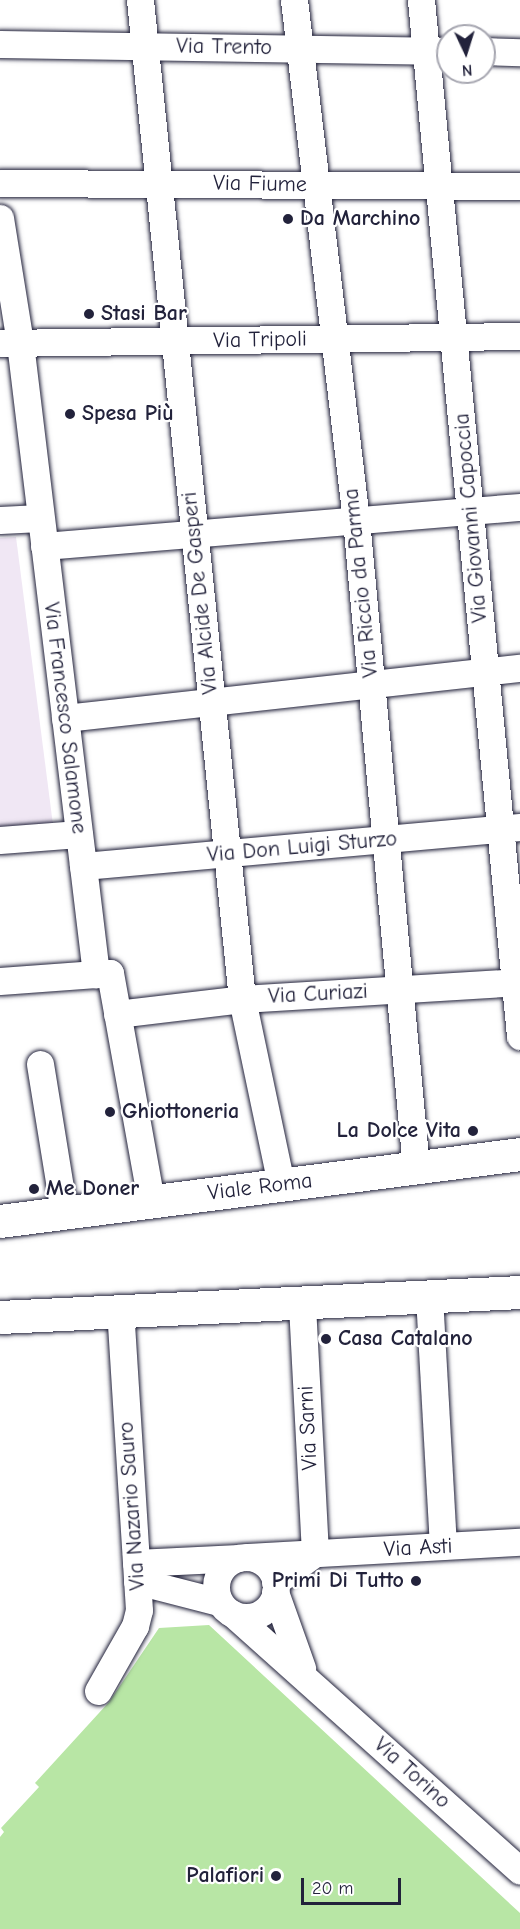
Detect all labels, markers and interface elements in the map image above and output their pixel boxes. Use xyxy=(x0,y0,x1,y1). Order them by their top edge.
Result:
north arrow xyxy=(436,24,496,84)
street label: Via Trento xyxy=(176,33,272,61)
text: N xyxy=(461,61,473,79)
street label: Via Fiume xyxy=(213,170,307,198)
place label: Da Marchino xyxy=(300,206,420,232)
marker: Da Marchino xyxy=(281,212,295,226)
place label: Stasi Bar xyxy=(101,301,187,327)
marker: Stasi Bar xyxy=(82,307,96,321)
street label: Via Tripoli xyxy=(213,326,307,354)
place label: Spesa Più xyxy=(82,401,174,427)
marker: Spesa Più xyxy=(63,407,77,421)
street label: Via Giovanni Capoccia xyxy=(449,412,493,624)
street label: Via Riccio da Parma xyxy=(338,487,384,679)
street label: Via Alcide De Gasperi xyxy=(176,490,224,696)
street label: Via Francesco Salamone xyxy=(38,601,92,835)
street label: Via Don Luigi Sturzo xyxy=(206,826,398,868)
street label: Via Curiazi xyxy=(267,978,369,1010)
place label: Ghiottoneria xyxy=(122,1099,239,1125)
marker: Ghiottoneria xyxy=(103,1105,117,1119)
place label: La Dolce Vita xyxy=(336,1118,461,1144)
marker: La Dolce Vita xyxy=(466,1124,480,1138)
street label: Viale Roma xyxy=(206,1167,314,1207)
place label: Me Doner xyxy=(46,1176,139,1202)
marker: Me Doner xyxy=(27,1182,41,1196)
place label: Casa Catalano xyxy=(338,1326,473,1352)
marker: Casa Catalano xyxy=(319,1332,333,1346)
street label: Via Sarni xyxy=(293,1385,323,1471)
street label: Via Nazario Sauro xyxy=(113,1421,151,1591)
street label: Via Asti xyxy=(383,1533,453,1563)
place label: Primi Di Tutto xyxy=(272,1568,404,1594)
marker: Primi Di Tutto xyxy=(409,1574,423,1588)
street label: Via Torino xyxy=(368,1732,456,1814)
place label: Palafiori xyxy=(186,1863,264,1889)
scale bar xyxy=(304,1866,404,1904)
marker: Palafiori xyxy=(269,1869,283,1883)
text: 20 m xyxy=(312,1878,353,1899)

